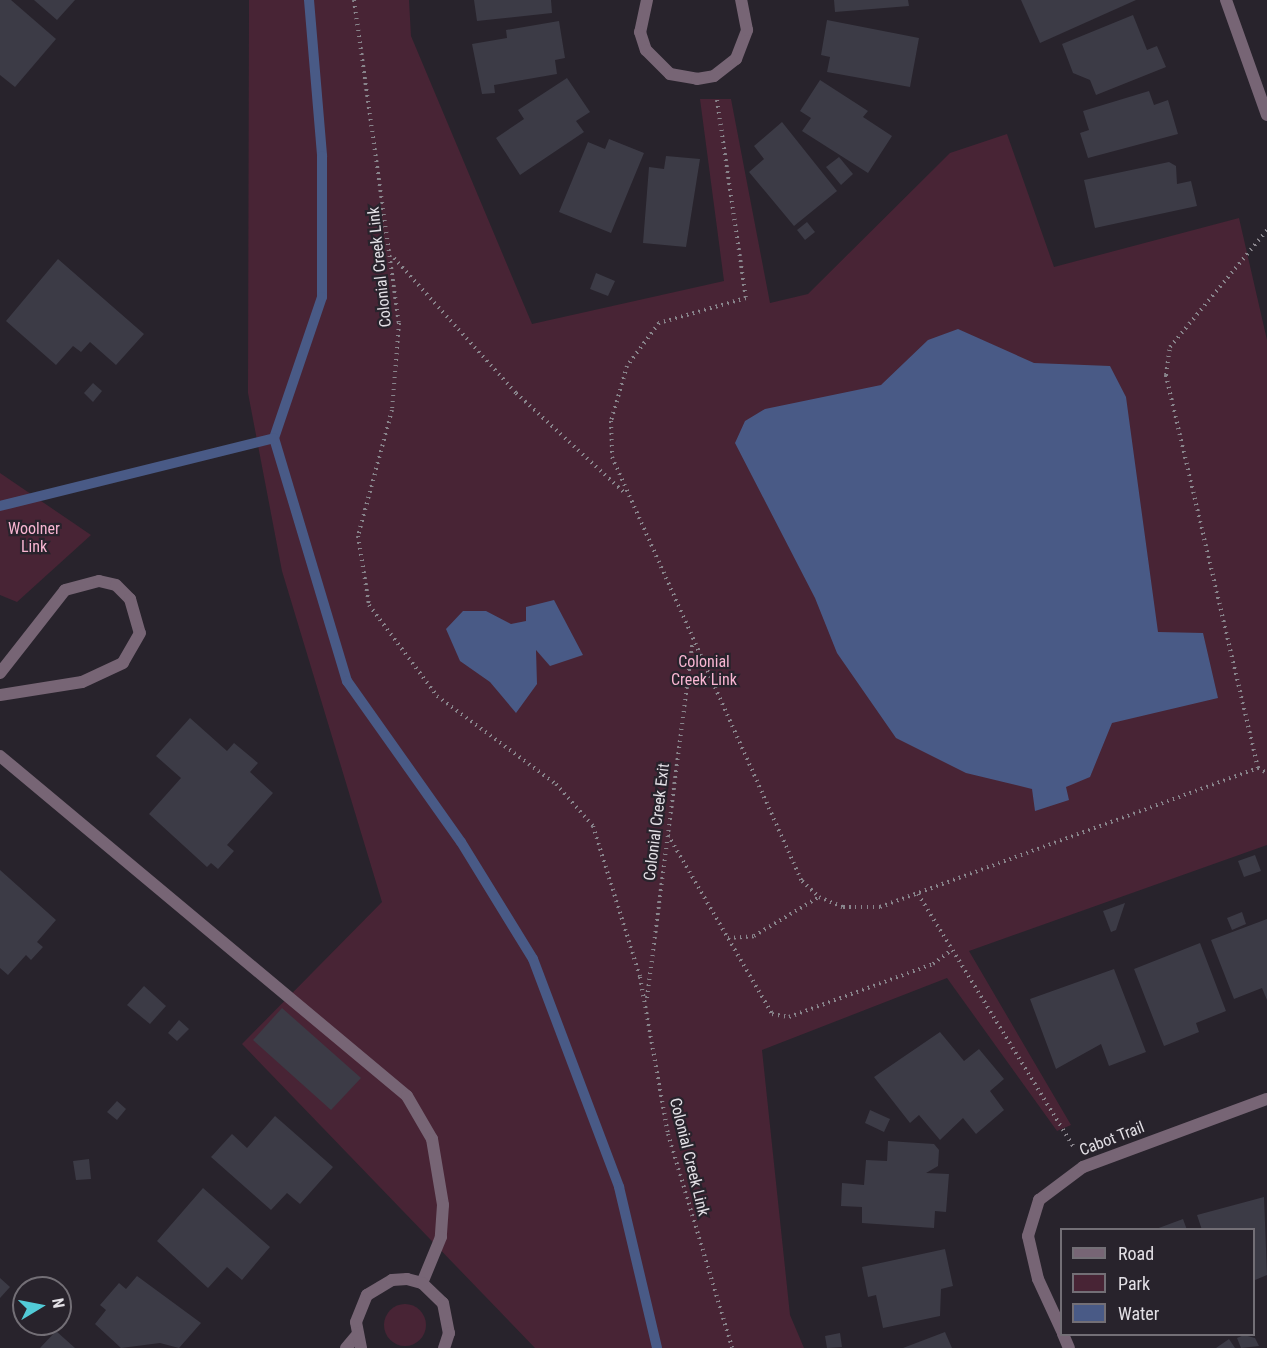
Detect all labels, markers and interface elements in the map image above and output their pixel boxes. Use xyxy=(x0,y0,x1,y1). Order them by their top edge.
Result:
street label: Colonial Creek Link xyxy=(364,206,396,328)
park label: Woolner Link xyxy=(8,519,60,557)
park label: Colonial Creek Link xyxy=(671,652,737,690)
street label: Colonial Creek Exit xyxy=(640,762,674,882)
street label: Colonial Creek Link xyxy=(665,1096,713,1218)
street label: Cabot Trail xyxy=(1077,1118,1147,1160)
legend xyxy=(1060,1228,1255,1336)
text: Road xyxy=(1118,1243,1154,1264)
text: Park xyxy=(1118,1273,1150,1294)
north arrow xyxy=(12,1276,72,1336)
text: N xyxy=(48,1297,68,1310)
text: Water xyxy=(1118,1303,1159,1324)

